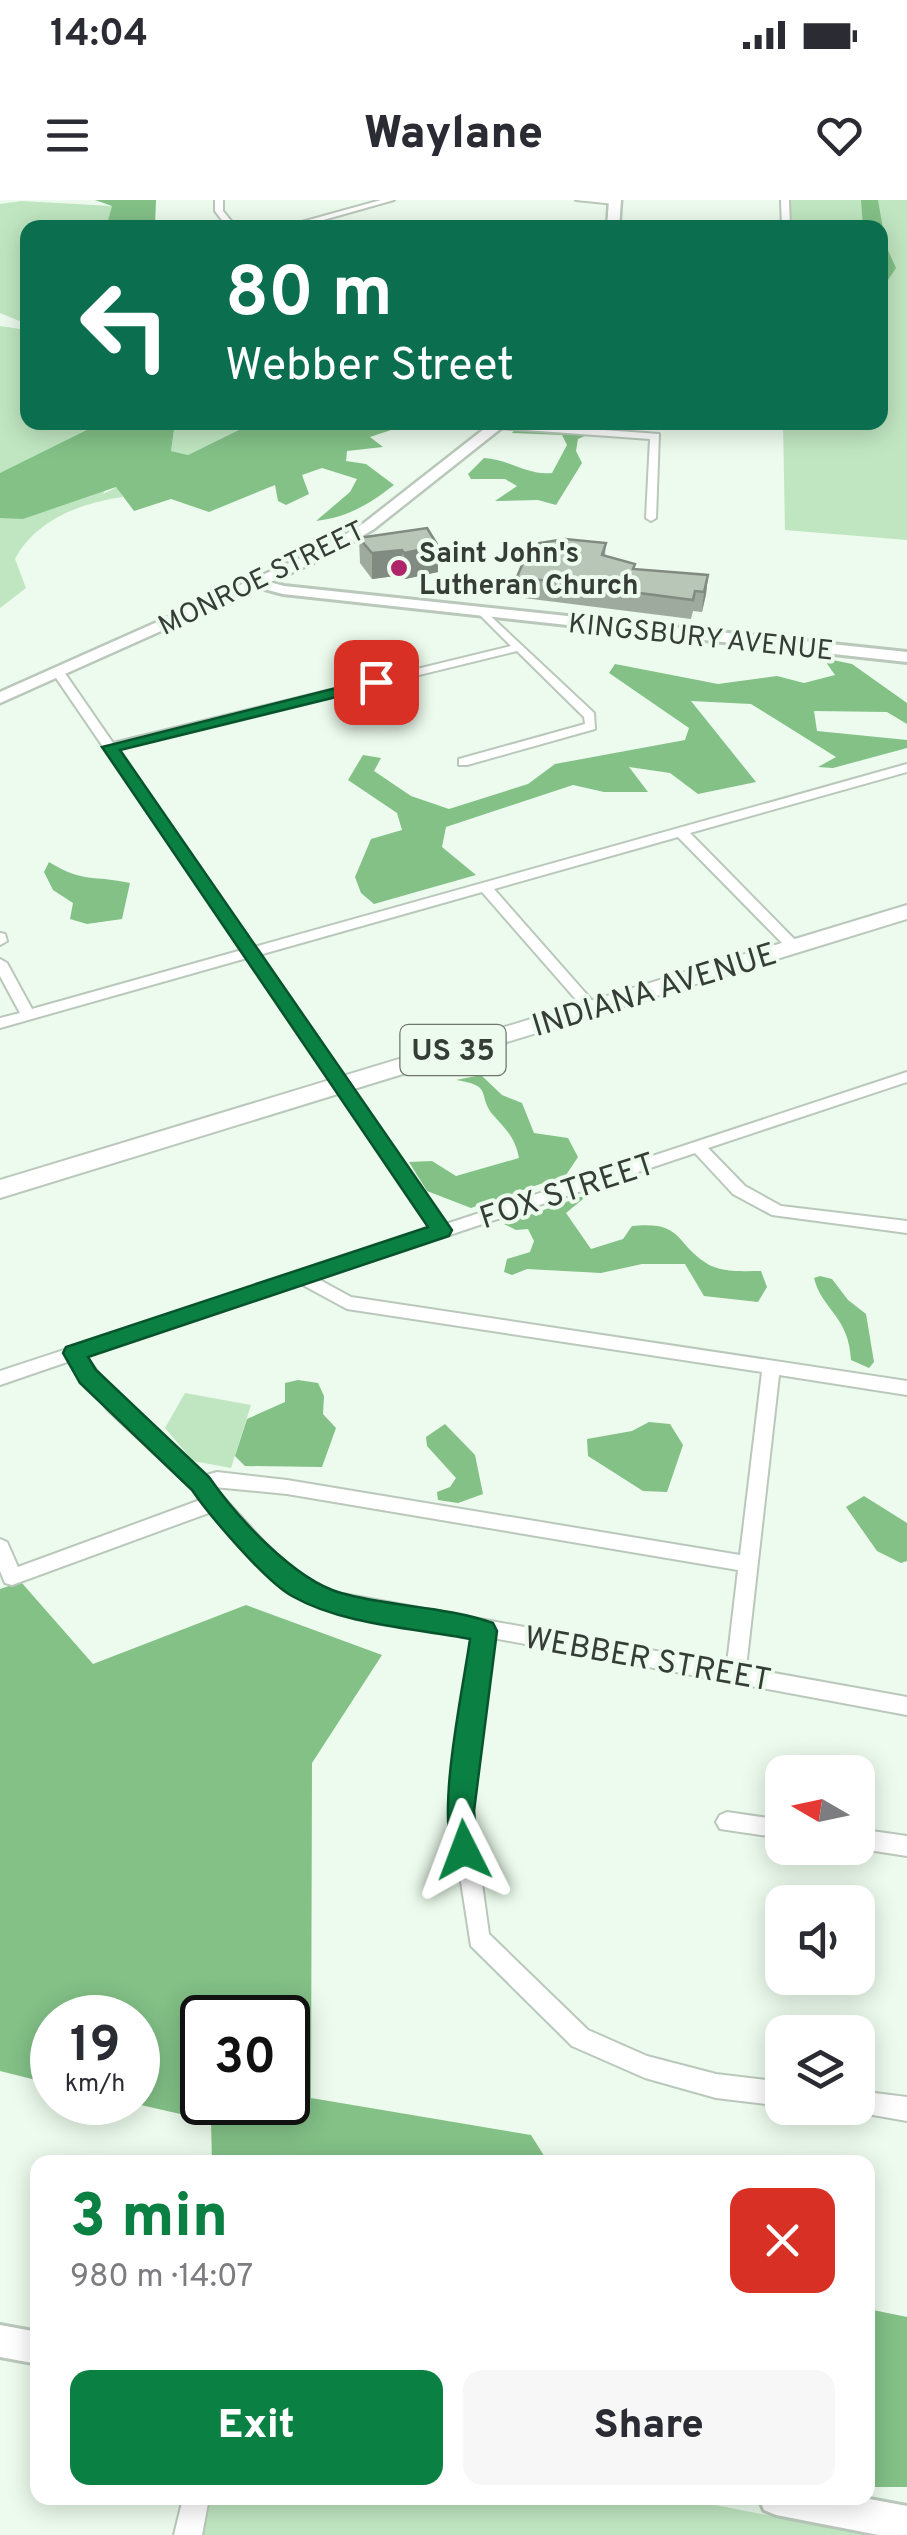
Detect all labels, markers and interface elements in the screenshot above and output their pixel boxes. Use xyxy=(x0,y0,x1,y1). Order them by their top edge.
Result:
text: 14:04 xyxy=(50,11,148,60)
text: Waylane xyxy=(364,107,543,164)
icon: menu xyxy=(40,108,95,163)
icon: heart xyxy=(812,108,867,163)
text: 80 m xyxy=(225,252,393,341)
icon: left xyxy=(60,260,190,390)
text: Webber Street xyxy=(225,339,514,396)
street label: MONROE STREET xyxy=(153,514,372,645)
place label: Saint John's Lutheran Church xyxy=(419,537,639,605)
marker: Saint John's Lutheran Church xyxy=(388,557,410,579)
street label: KINGSBURY AVENUE xyxy=(566,607,835,671)
pin xyxy=(334,640,419,725)
icon: arrive xyxy=(349,655,404,710)
street label: INDIANA AVENUE xyxy=(528,936,782,1048)
road number: US 35 xyxy=(400,1025,506,1075)
street label: FOX STREET xyxy=(475,1146,661,1240)
street label: WEBBER STREET xyxy=(521,1620,774,1702)
north arrow xyxy=(765,1755,875,1865)
map controls xyxy=(765,1755,875,2125)
position arrow xyxy=(412,1798,516,1902)
button: sound xyxy=(765,1885,875,1995)
speed limit sign: 30 xyxy=(180,1995,310,2125)
button: layers xyxy=(765,2015,875,2125)
text: 19 xyxy=(70,2016,120,2079)
text: km/h xyxy=(65,2069,125,2101)
text: 3 min xyxy=(70,2182,228,2258)
button: close xyxy=(730,2188,835,2293)
text: 980 m · 14:07 xyxy=(70,2258,253,2298)
button: Exit xyxy=(70,2370,443,2485)
button: Share xyxy=(463,2370,835,2485)

